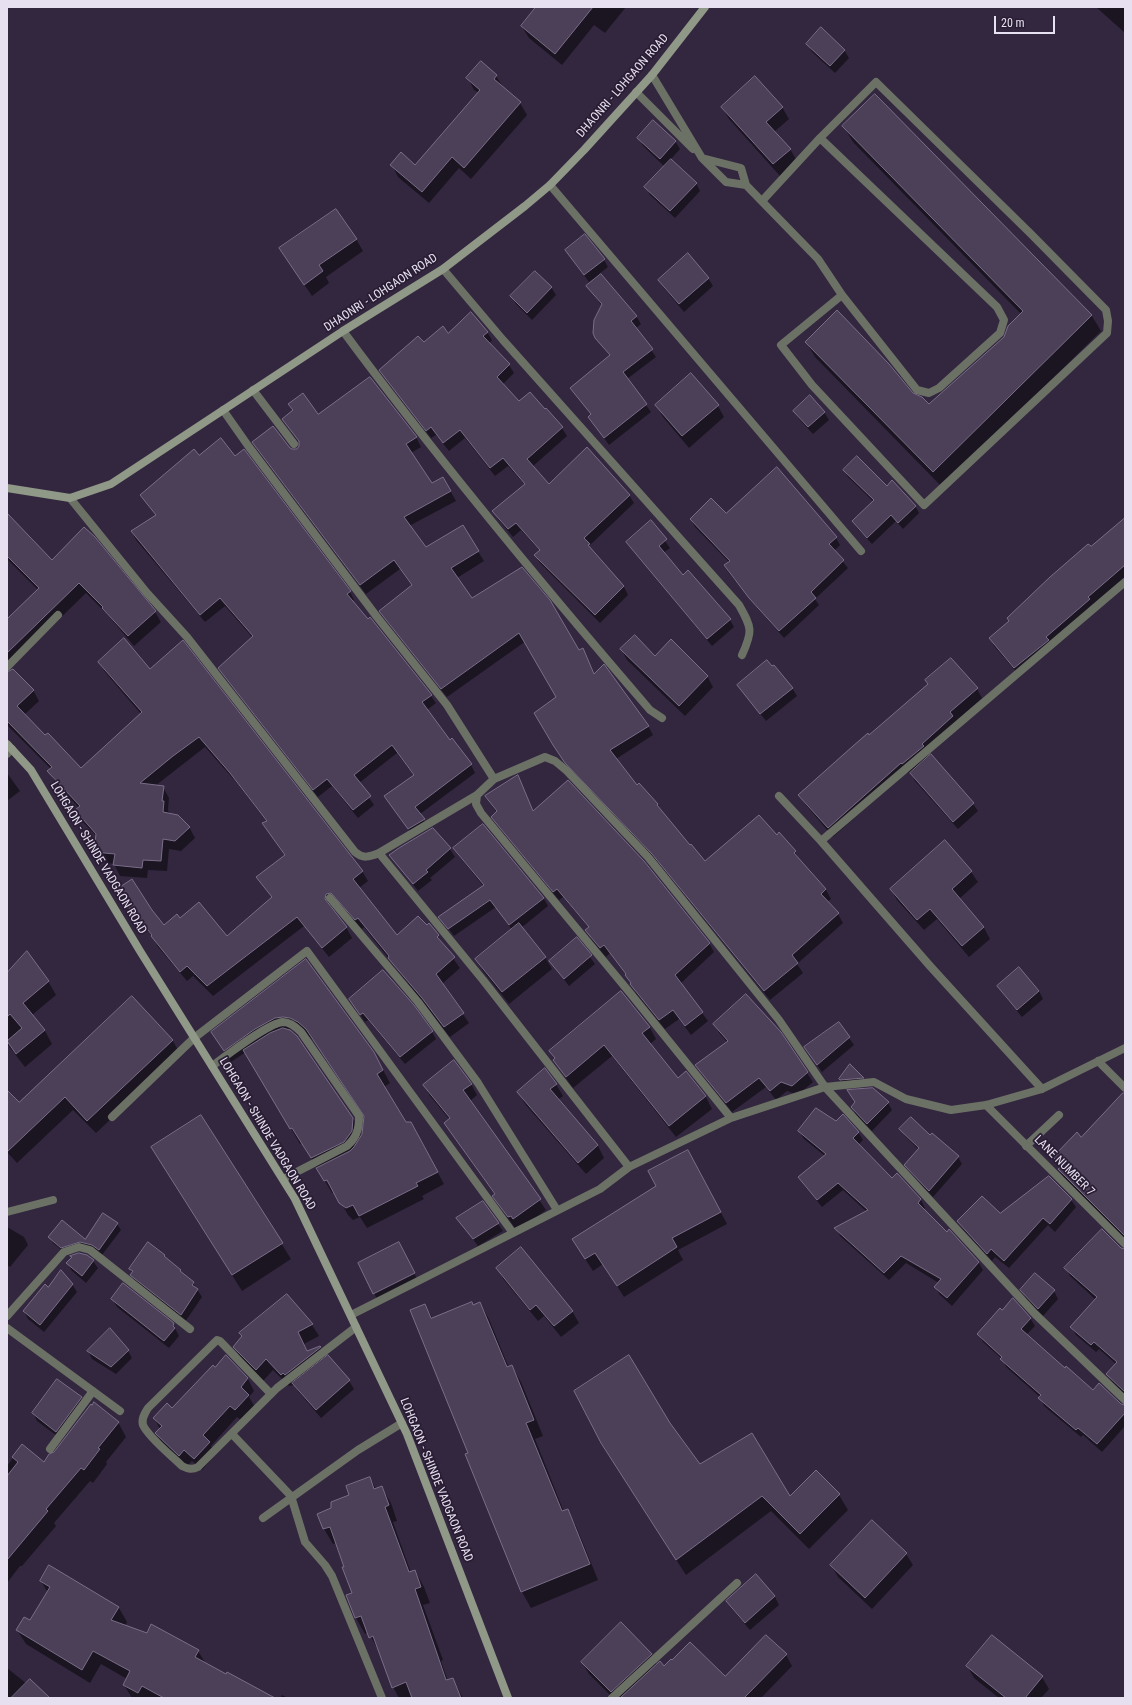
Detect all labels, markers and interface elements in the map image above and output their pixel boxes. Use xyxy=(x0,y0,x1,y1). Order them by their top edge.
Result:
scale bar xyxy=(996,8,1057,34)
text: 20 m xyxy=(1001,16,1025,30)
street label: DHAONRI - LOHGAON ROAD xyxy=(574,31,672,141)
street label: DHAONRI - LOHGAON ROAD xyxy=(322,251,440,335)
street label: LOHGAON - SHINDE VADGAON ROAD xyxy=(47,779,149,937)
street label: LOHGAON - SHINDE VADGAON ROAD xyxy=(216,1055,318,1213)
street label: LANE NUMBER 7 xyxy=(1031,1133,1097,1199)
street label: LOHGAON - SHINDE VADGAON ROAD xyxy=(396,1396,476,1564)

